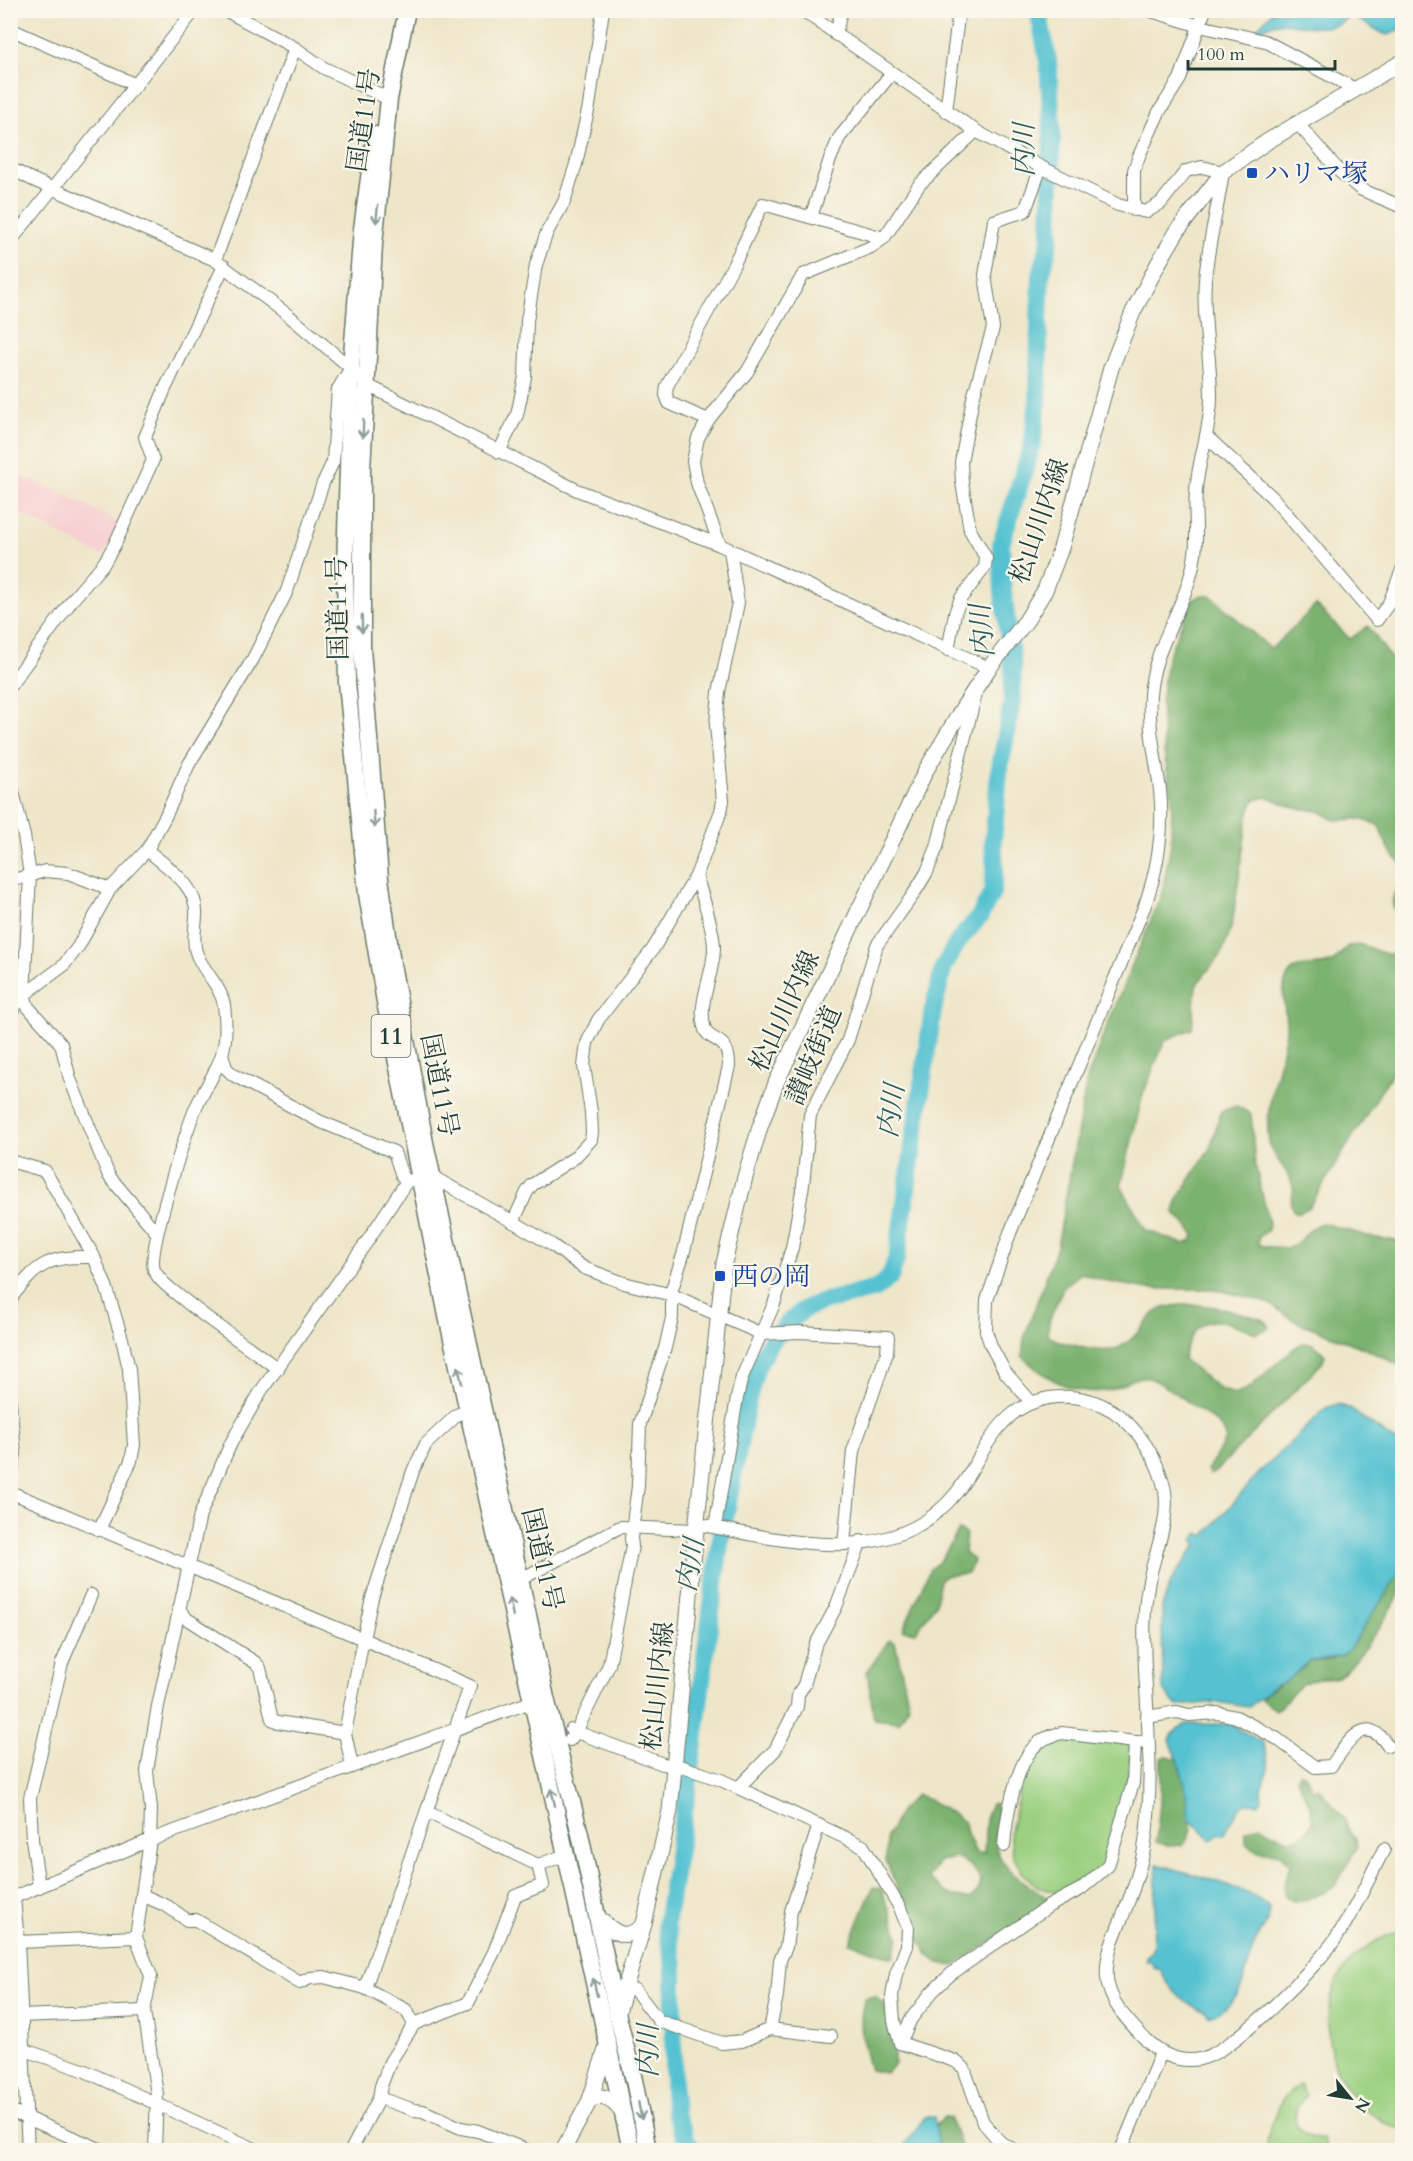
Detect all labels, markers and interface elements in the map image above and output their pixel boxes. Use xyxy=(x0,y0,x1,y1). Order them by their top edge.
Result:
scale bar xyxy=(1188,33,1335,71)
text: 100 m xyxy=(1197,42,1245,67)
street label: 国道11号 xyxy=(339,66,388,174)
water label: 内川 xyxy=(1006,120,1043,177)
place label: ハリマ塚 xyxy=(1264,156,1367,191)
marker: ハリマ塚 xyxy=(1245,166,1259,180)
one-way arrow xyxy=(371,203,382,223)
one-way arrow xyxy=(357,419,369,439)
street label: 松山川内線 xyxy=(1002,454,1077,588)
street label: 国道11号 xyxy=(319,555,356,661)
water label: 内川 xyxy=(961,599,1003,659)
one-way arrow xyxy=(356,614,367,634)
one-way arrow xyxy=(369,808,380,828)
street label: 松山川内線 xyxy=(741,945,828,1078)
street label: 讃岐街道 xyxy=(777,1000,850,1110)
road number: 11 xyxy=(372,1015,410,1057)
street label: 国道11号 xyxy=(412,1030,467,1140)
water label: 内川 xyxy=(869,1079,914,1140)
place label: 西の岡 xyxy=(732,1259,810,1294)
marker: 西の岡 xyxy=(713,1269,727,1283)
one-way arrow xyxy=(454,1366,465,1385)
street label: 国道11号 xyxy=(514,1504,571,1614)
water label: 内川 xyxy=(668,1533,713,1595)
one-way arrow xyxy=(505,1597,516,1617)
street label: 松山川内線 xyxy=(633,1620,682,1753)
one-way arrow xyxy=(547,1788,558,1807)
one-way arrow xyxy=(589,1978,600,1998)
water label: 内川 xyxy=(630,2021,667,2078)
north arrow xyxy=(1320,2068,1380,2128)
text: N xyxy=(1349,2093,1375,2117)
one-way arrow xyxy=(635,2100,646,2120)

